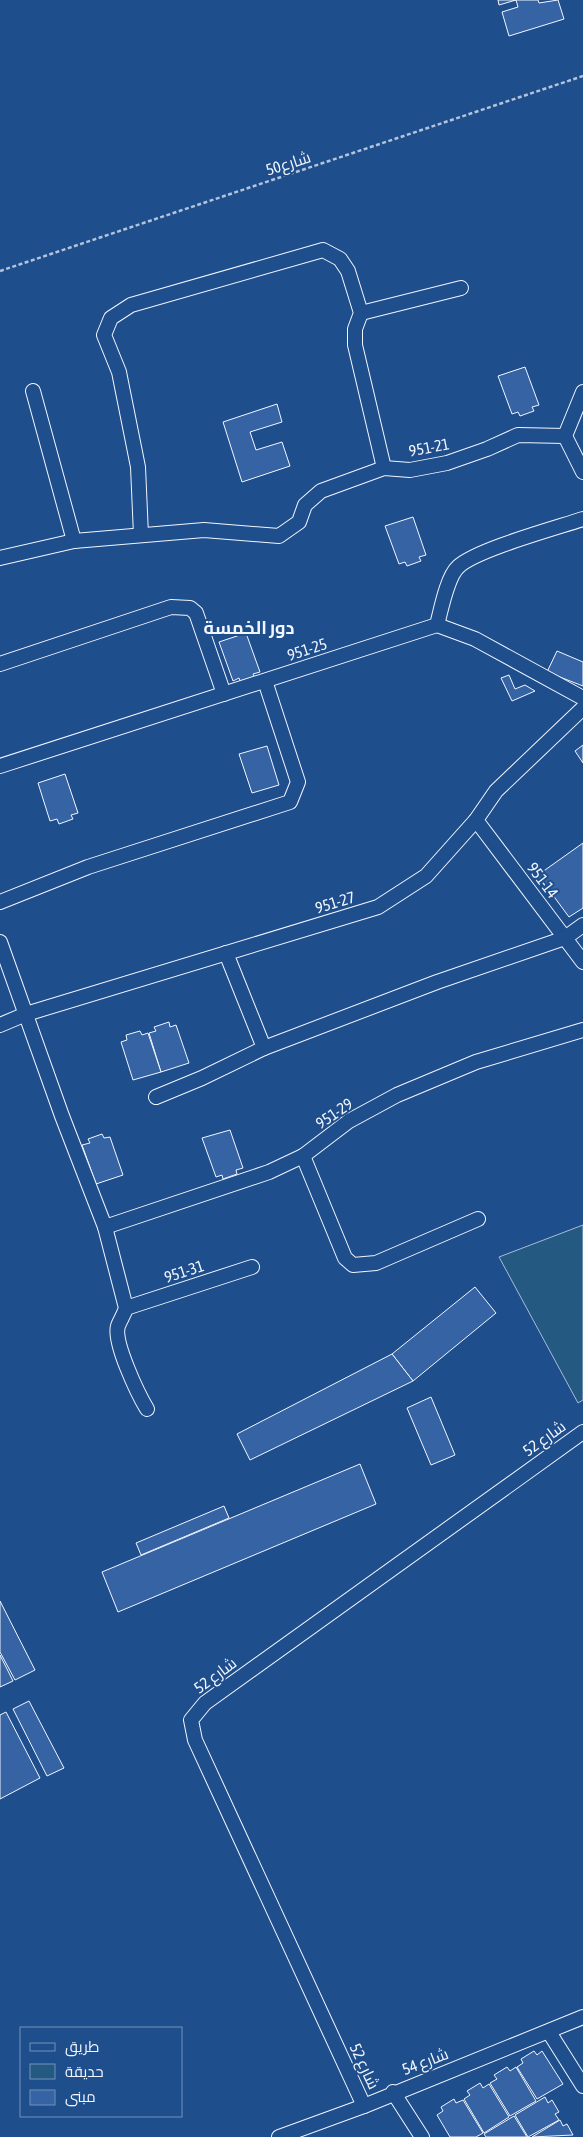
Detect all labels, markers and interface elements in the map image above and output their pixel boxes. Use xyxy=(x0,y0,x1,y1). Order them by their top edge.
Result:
street label: شارع50 xyxy=(263,147,314,182)
street label: 951-21 xyxy=(407,434,451,460)
district label: دور الخمسة xyxy=(204,617,295,639)
street label: 951-25 xyxy=(285,634,329,664)
street label: 951-14 xyxy=(524,859,562,901)
street label: 951-27 xyxy=(313,887,357,917)
street label: 951-29 xyxy=(312,1094,356,1132)
street label: 951-31 xyxy=(162,1256,206,1286)
street label: شارع 52 xyxy=(519,1417,571,1462)
street label: شارع 52 xyxy=(190,1653,241,1699)
legend xyxy=(20,2027,182,2117)
text: طريق xyxy=(65,2038,99,2057)
street label: شارع 52 xyxy=(344,2040,383,2093)
street label: شارع 54 xyxy=(399,2044,452,2081)
text: حديقة xyxy=(65,2063,104,2080)
text: مبنى xyxy=(65,2088,96,2107)

